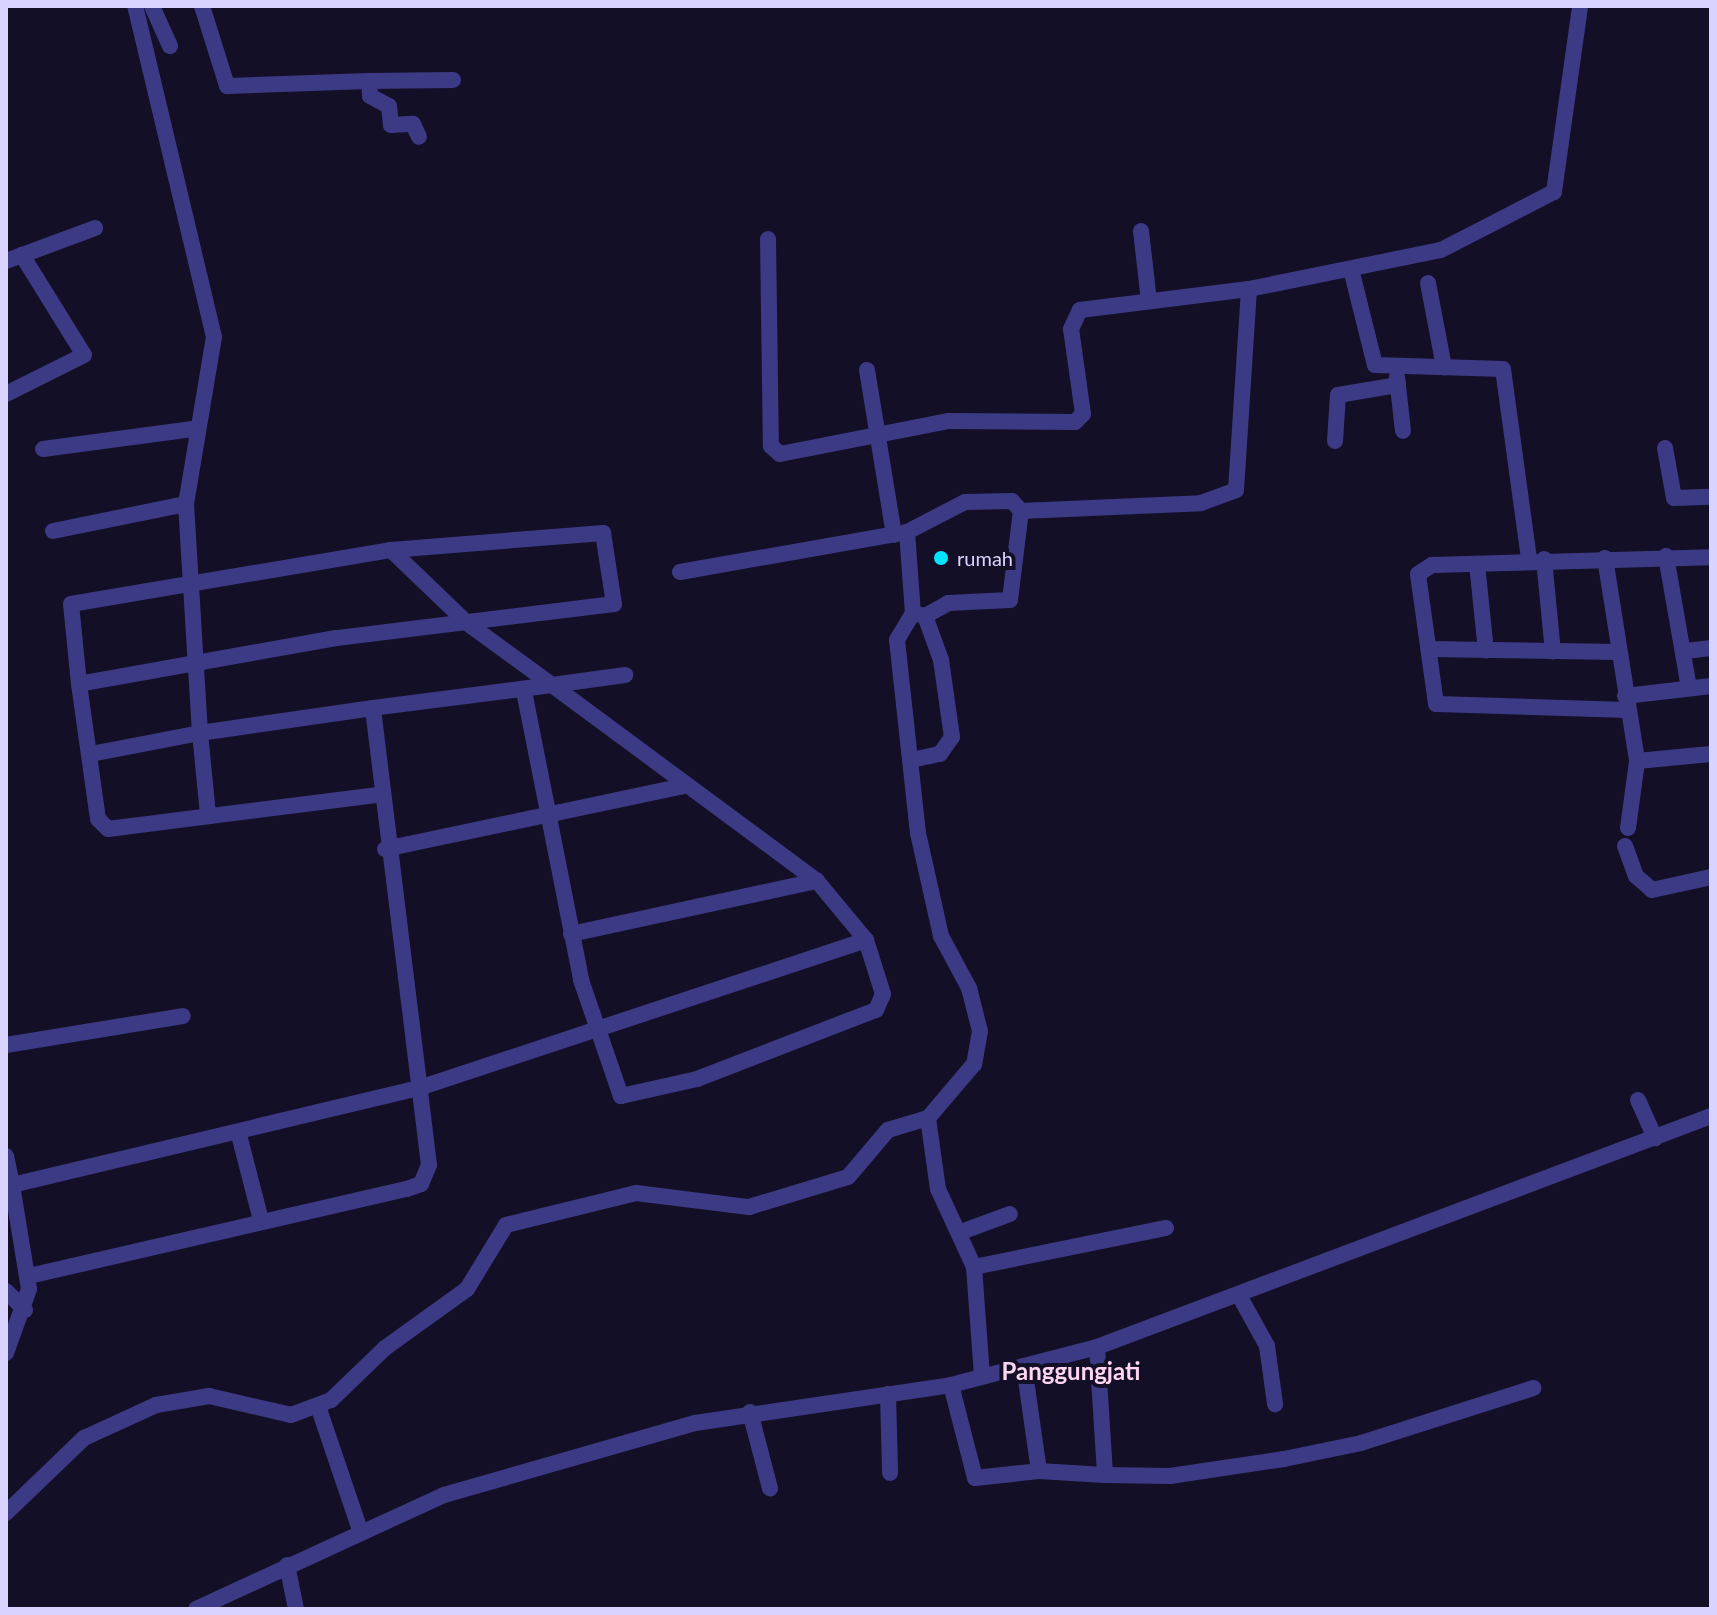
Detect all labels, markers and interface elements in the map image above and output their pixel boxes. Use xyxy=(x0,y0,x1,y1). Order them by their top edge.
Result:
place label: rumah xyxy=(957,546,1013,570)
marker: rumah xyxy=(932,549,950,567)
district label: Panggungjati xyxy=(1002,1357,1140,1385)

